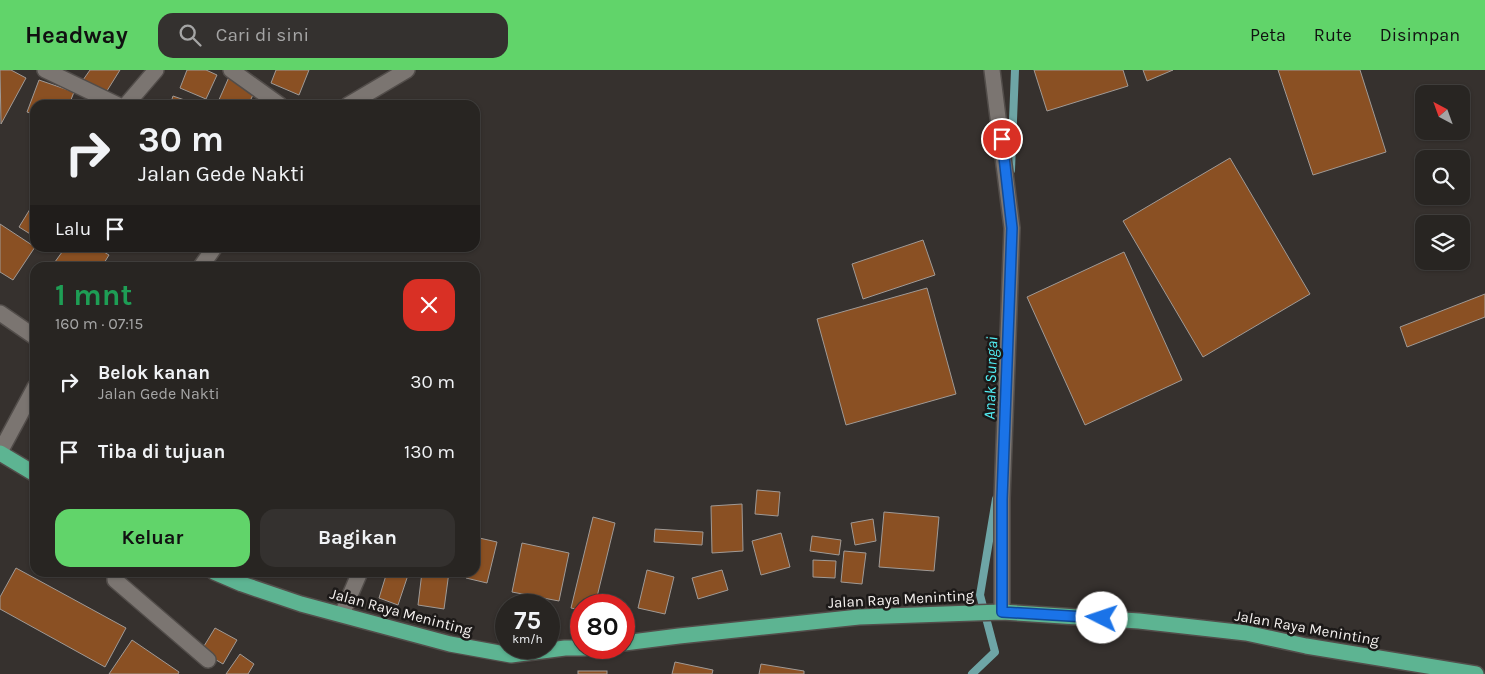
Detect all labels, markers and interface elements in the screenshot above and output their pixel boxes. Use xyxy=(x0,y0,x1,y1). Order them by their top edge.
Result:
search box xyxy=(158,13,508,58)
text: Headway xyxy=(25,21,128,49)
icon: search xyxy=(176,21,204,49)
text: Cari di sini xyxy=(216,24,309,46)
text: Peta xyxy=(1250,24,1286,46)
text: Rute xyxy=(1314,24,1352,46)
text: Disimpan xyxy=(1380,24,1460,46)
north arrow xyxy=(1415,85,1470,140)
map controls xyxy=(1415,85,1470,270)
pin xyxy=(981,118,1023,160)
text: 30 m xyxy=(138,119,224,160)
icon: right xyxy=(55,120,120,185)
icon: arrive xyxy=(988,125,1016,153)
button: search xyxy=(1415,150,1470,205)
text: Jalan Gede Nakti xyxy=(138,161,305,187)
icon: arrive xyxy=(101,215,129,243)
button: layers xyxy=(1415,215,1470,270)
text: Lalu xyxy=(55,218,91,240)
text: 1 mnt xyxy=(55,277,132,313)
button: close xyxy=(403,279,455,331)
text: 160 m · 07:15 xyxy=(55,314,143,333)
water label: Anak Sungai xyxy=(980,336,1001,420)
text: Belok kanan xyxy=(98,362,210,384)
icon: right xyxy=(55,368,83,396)
text: 30 m xyxy=(410,371,455,393)
text: Jalan Gede Nakti xyxy=(98,384,220,403)
icon: arrive xyxy=(55,438,83,466)
text: Tiba di tujuan xyxy=(98,441,225,463)
text: 130 m xyxy=(404,441,455,463)
button: Keluar xyxy=(55,509,250,567)
button: Bagikan xyxy=(260,509,455,567)
street label: Jalan Raya Meninting xyxy=(328,584,474,640)
street label: Jalan Raya Meninting xyxy=(828,586,975,612)
position arrow xyxy=(1075,591,1127,643)
speed limit sign: 80 xyxy=(570,594,635,659)
text: 75 xyxy=(514,606,541,635)
street label: Jalan Raya Meninting xyxy=(1233,606,1381,650)
text: km/h xyxy=(512,632,543,646)

